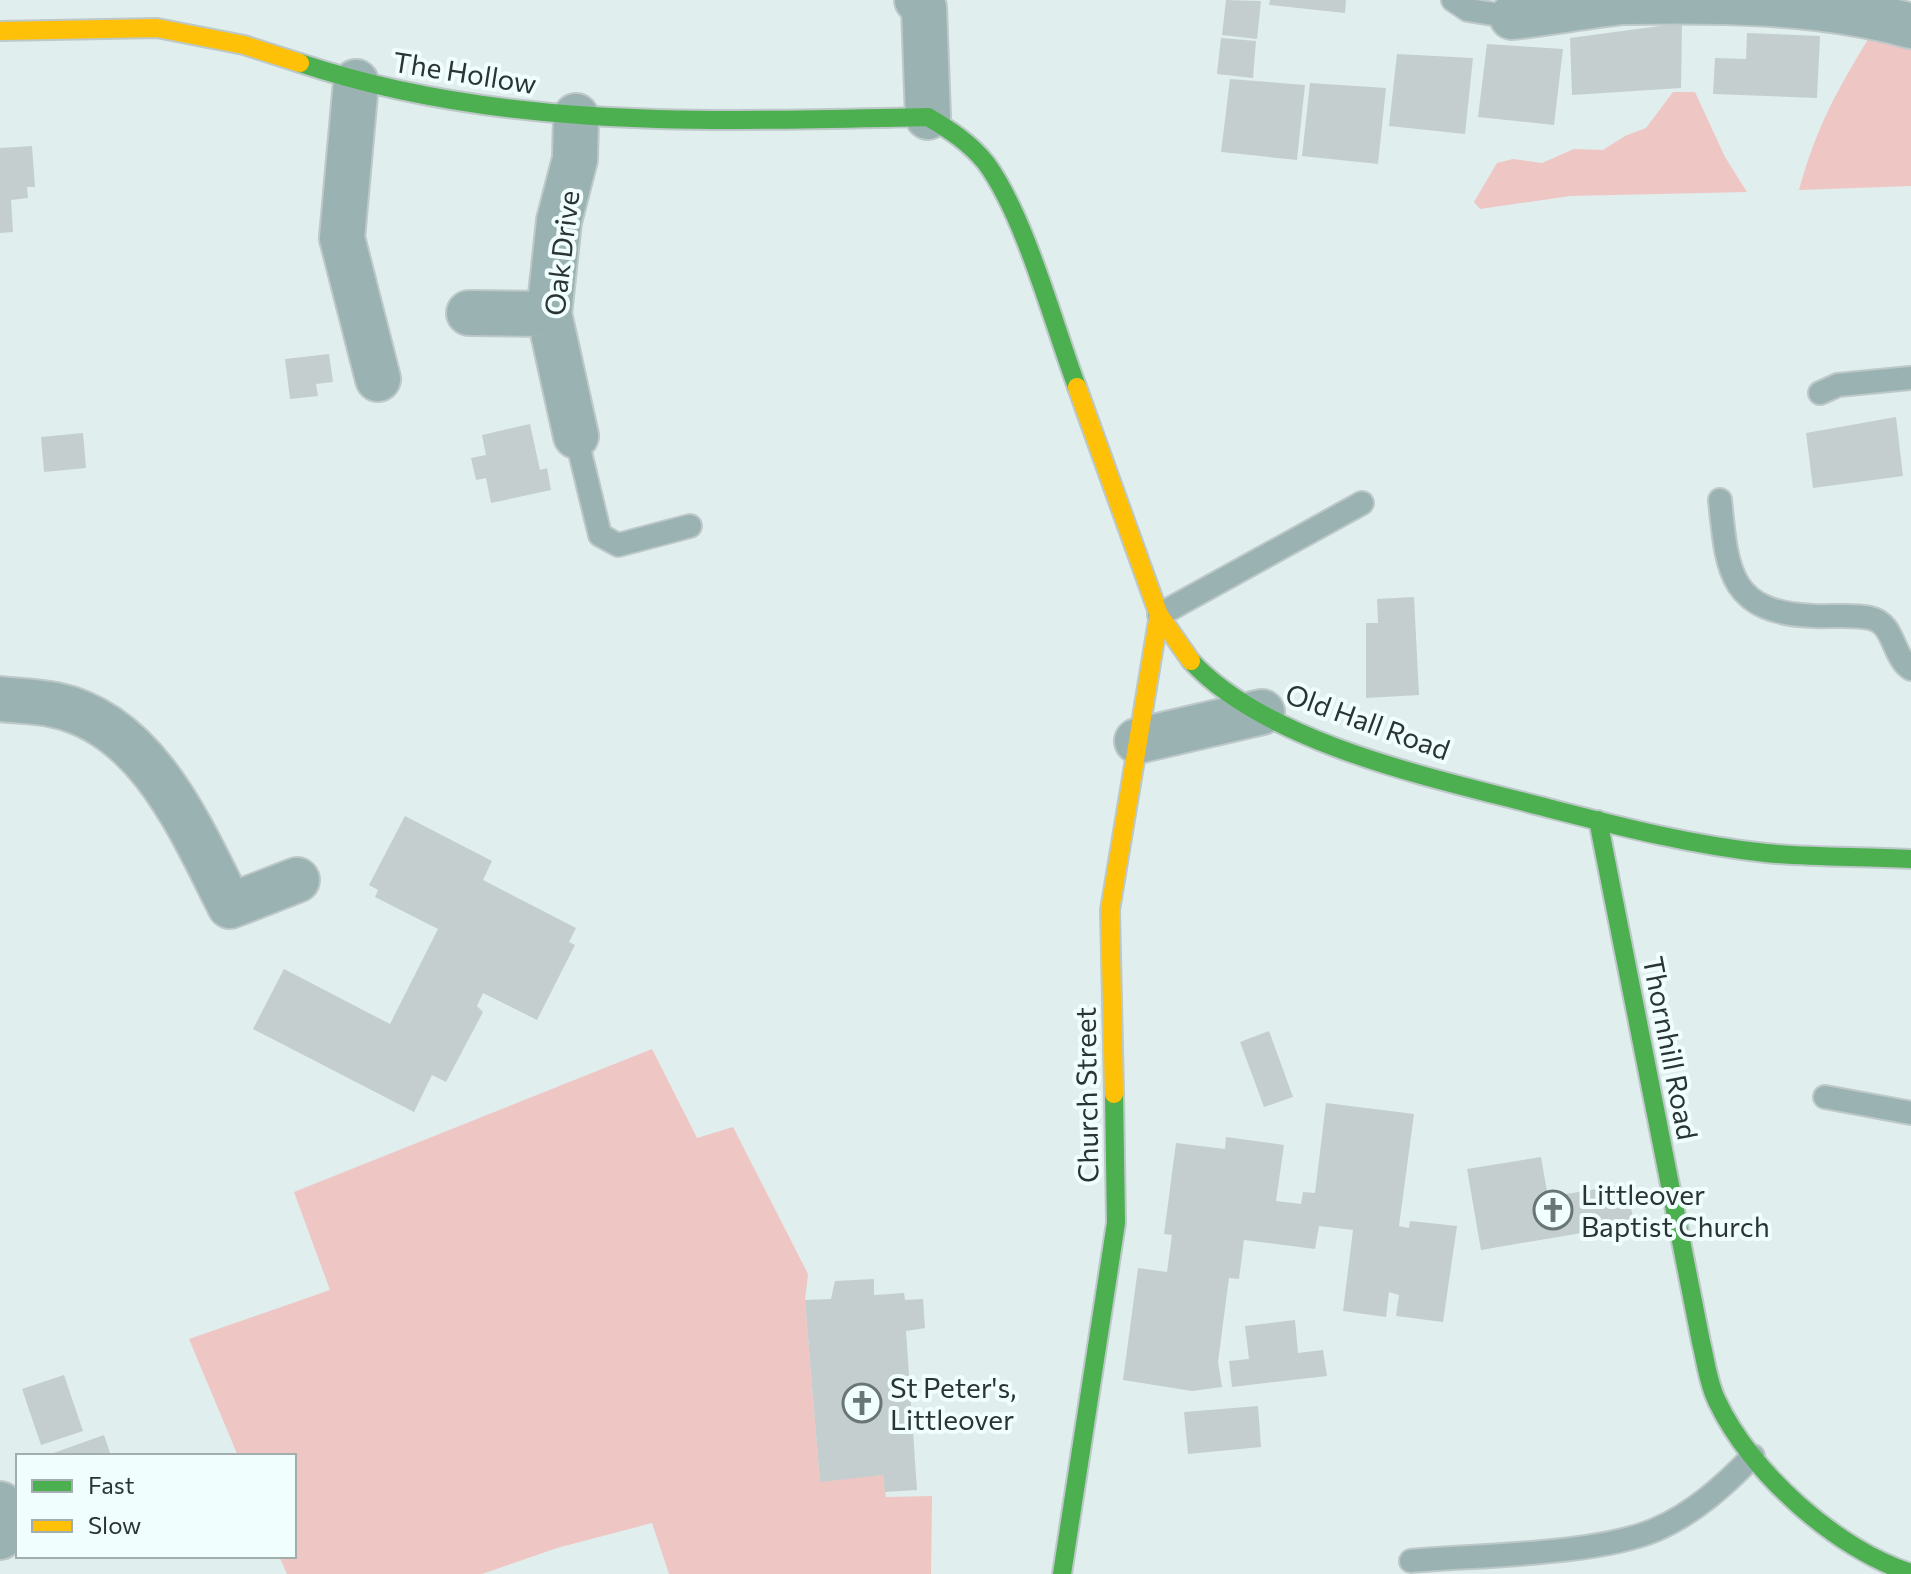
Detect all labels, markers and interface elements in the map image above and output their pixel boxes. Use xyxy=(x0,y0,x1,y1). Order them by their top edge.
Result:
street label: The Hollow xyxy=(391,44,539,100)
street label: Oak Drive xyxy=(536,189,586,317)
street label: Old Hall Road xyxy=(1281,676,1455,766)
street label: Thornhill Road xyxy=(1637,953,1705,1143)
street label: Church Street xyxy=(1067,1007,1105,1183)
place label: Littleover Baptist Church xyxy=(1581,1177,1770,1243)
church icon: Littleover Baptist Church xyxy=(1532,1189,1574,1231)
place label: St Peter's, Littleover xyxy=(890,1370,1017,1436)
church icon: St Peter's, Littleover xyxy=(841,1382,883,1424)
legend xyxy=(16,1454,296,1558)
text: Fast xyxy=(88,1470,135,1499)
text: Slow xyxy=(88,1510,141,1539)

